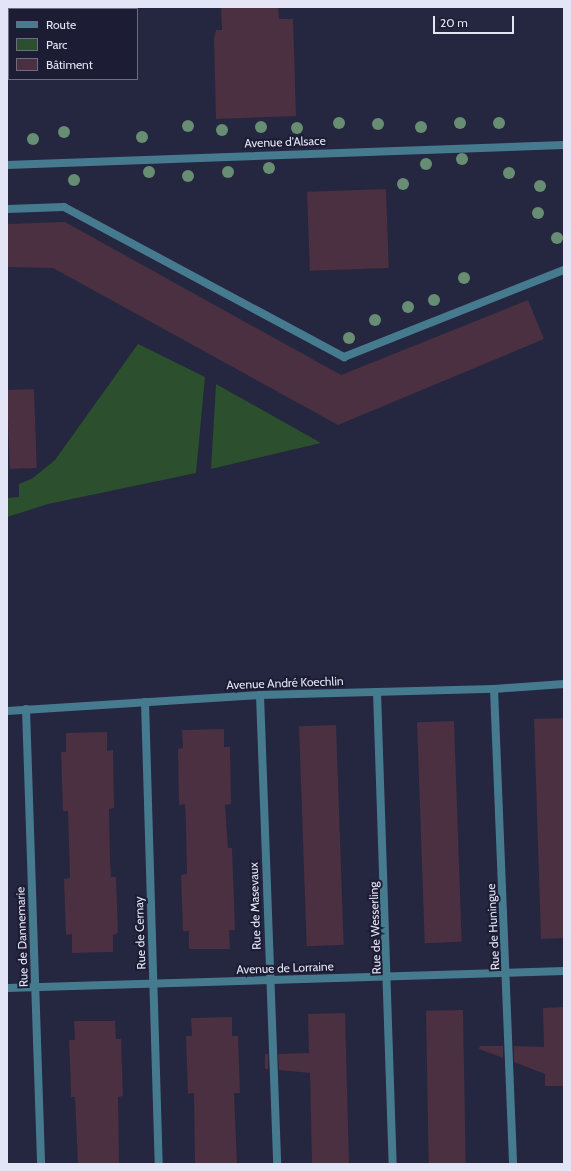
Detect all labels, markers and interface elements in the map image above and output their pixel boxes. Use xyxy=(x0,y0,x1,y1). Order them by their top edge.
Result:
legend xyxy=(8,8,138,80)
scale bar xyxy=(435,8,516,34)
text: 20 m xyxy=(440,15,468,30)
text: Route xyxy=(46,17,76,32)
text: Parc xyxy=(46,37,68,52)
text: Bâtiment xyxy=(46,57,93,72)
street label: Avenue d'Alsace xyxy=(244,133,326,151)
street label: Avenue André Koechlin xyxy=(226,674,344,692)
street label: Rue de Masevaux xyxy=(246,862,264,950)
street label: Rue de Wesserling xyxy=(366,881,384,975)
street label: Rue de Huningue xyxy=(484,883,502,971)
street label: Rue de Dannemarie xyxy=(13,887,31,987)
street label: Rue de Cernay xyxy=(132,896,148,970)
street label: Avenue de Lorraine xyxy=(236,959,334,977)

